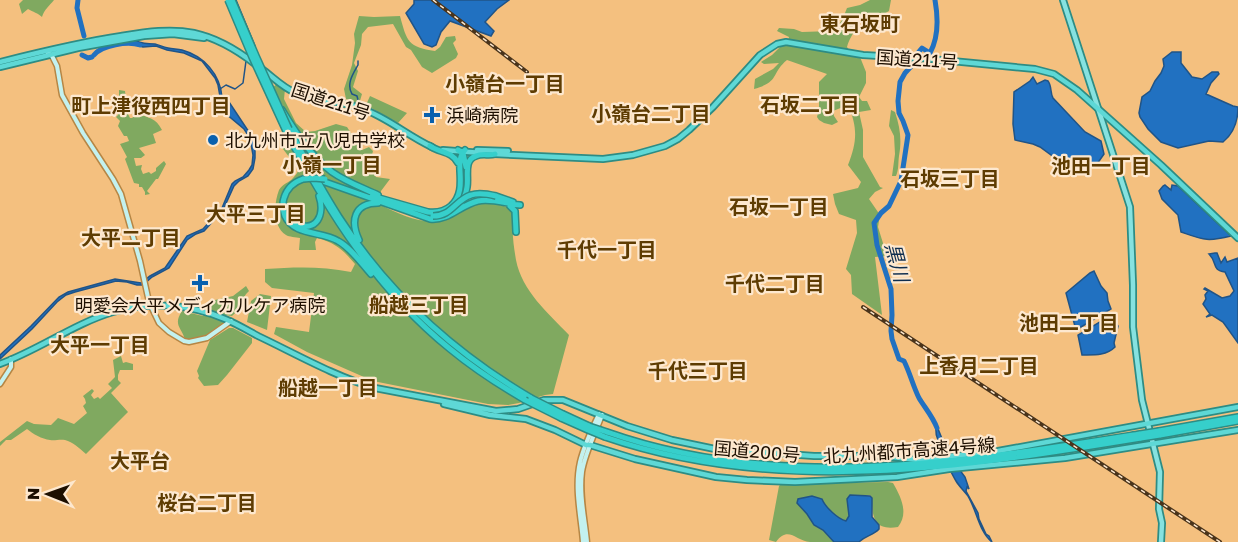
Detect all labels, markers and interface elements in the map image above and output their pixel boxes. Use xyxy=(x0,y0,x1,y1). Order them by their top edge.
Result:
district label: 東石坂町 xyxy=(820,11,900,35)
street label: 国道211号 xyxy=(875,45,959,73)
district label: 小嶺台一丁目 xyxy=(445,71,565,95)
street label: 国道211号 xyxy=(289,78,373,124)
district label: 石坂二丁目 xyxy=(760,92,860,116)
district label: 町上津役西四丁目 xyxy=(71,93,231,117)
district label: 小嶺台二丁目 xyxy=(591,101,711,125)
place label: 浜崎病院 xyxy=(446,104,518,126)
marker: 浜崎病院 xyxy=(423,106,441,124)
place label: 北九州市立八児中学校 xyxy=(225,129,405,151)
marker: 北九州市立八児中学校 xyxy=(206,133,220,147)
district label: 小嶺一丁目 xyxy=(282,152,382,176)
district label: 池田一丁目 xyxy=(1051,153,1151,177)
district label: 石坂三丁目 xyxy=(900,166,1000,190)
district label: 石坂一丁目 xyxy=(729,194,829,218)
district label: 大平三丁目 xyxy=(206,201,306,225)
district label: 大平二丁目 xyxy=(81,225,181,249)
district label: 千代一丁目 xyxy=(557,237,657,261)
water label: 黒川 xyxy=(881,240,915,286)
district label: 千代二丁目 xyxy=(725,271,825,295)
marker: 明愛会大平メディカルケア病院 xyxy=(191,274,209,292)
district label: 船越三丁目 xyxy=(369,292,469,316)
place label: 明愛会大平メディカルケア病院 xyxy=(75,294,325,316)
district label: 池田二丁目 xyxy=(1019,310,1119,334)
district label: 大平一丁目 xyxy=(50,332,150,356)
district label: 上香月二丁目 xyxy=(919,353,1039,377)
district label: 千代三丁目 xyxy=(648,358,748,382)
district label: 船越一丁目 xyxy=(278,375,378,399)
street label: 北九州都市高速4号線 xyxy=(822,433,996,467)
street label: 国道200号 xyxy=(713,436,801,466)
district label: 大平台 xyxy=(110,448,170,472)
north arrow xyxy=(18,464,78,524)
text: N xyxy=(23,487,43,500)
district label: 桜台二丁目 xyxy=(157,490,257,514)

